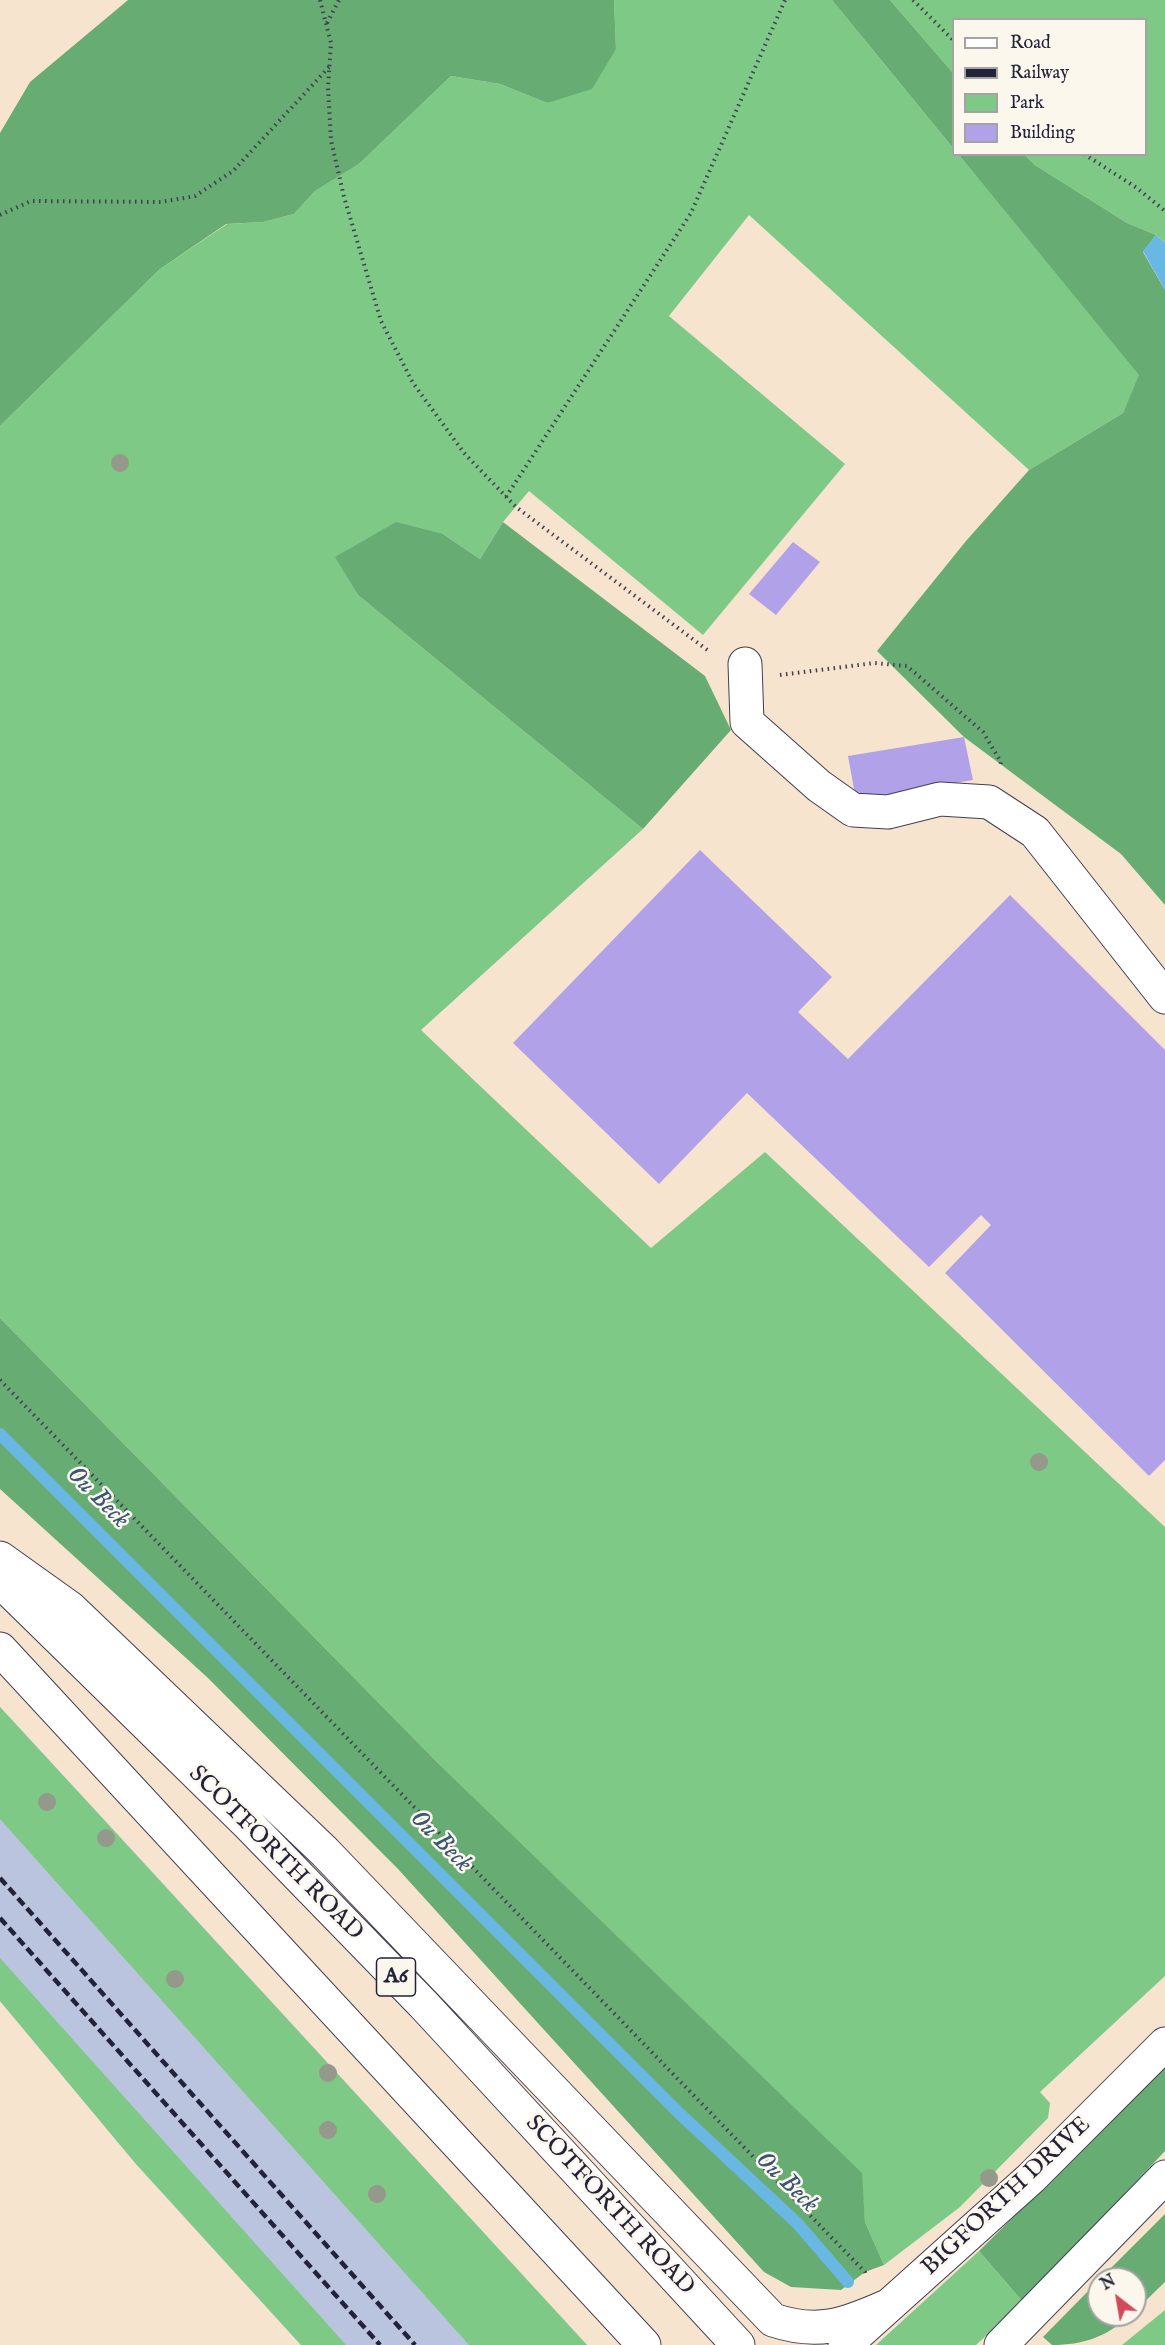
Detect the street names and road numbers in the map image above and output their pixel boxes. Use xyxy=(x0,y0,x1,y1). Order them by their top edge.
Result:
street label: SCOTFORTH ROAD xyxy=(182,1761,368,1947)
road number: A6 xyxy=(376,1958,416,1996)
street label: SCOTFORTH ROAD xyxy=(518,2110,700,2302)
street label: BIGFORTH DRIVE xyxy=(917,2111,1097,2283)

